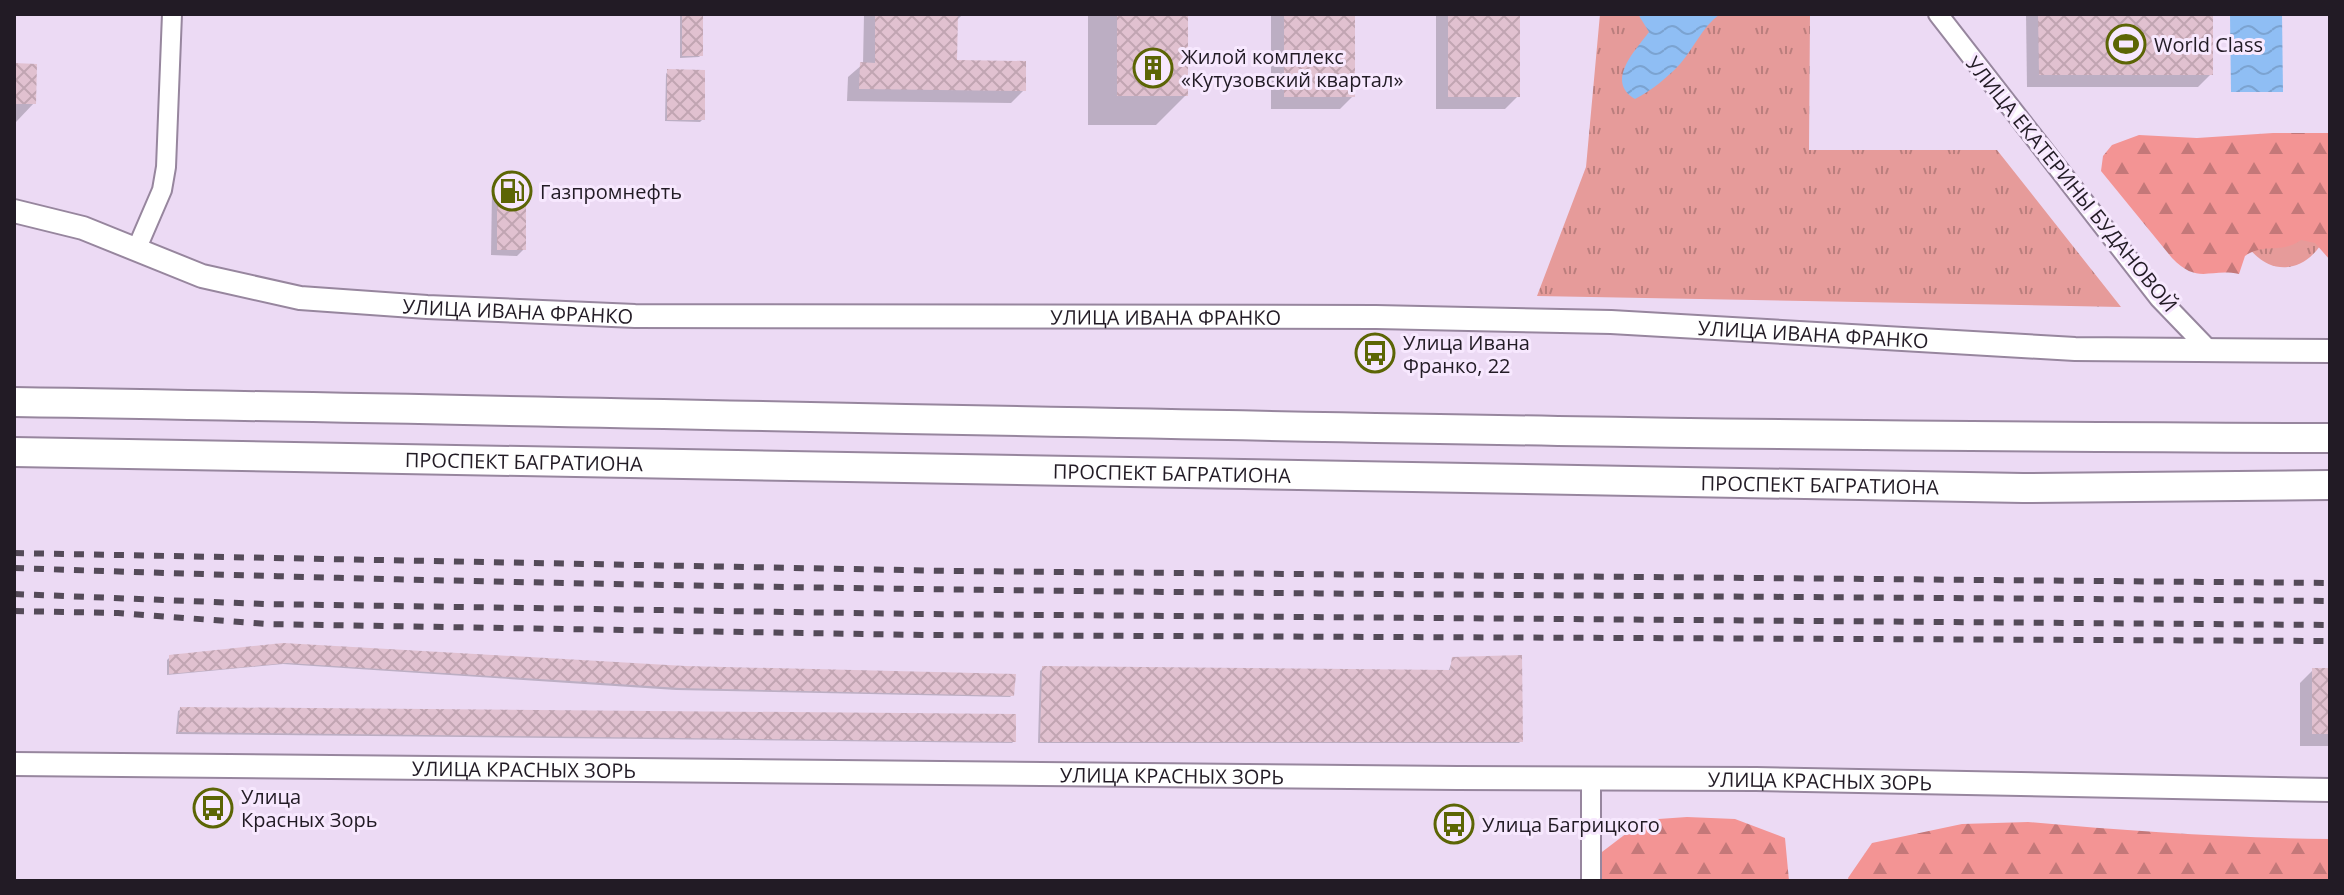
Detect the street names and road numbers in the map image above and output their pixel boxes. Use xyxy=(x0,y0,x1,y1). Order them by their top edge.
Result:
street label: УЛИЦА ЕКАТЕРИНЫ БУДАНОВОЙ xyxy=(1960,51,2184,317)
street label: УЛИЦА ИВАНА ФРАНКО xyxy=(402,292,634,329)
street label: УЛИЦА ИВАНА ФРАНКО xyxy=(1050,303,1281,330)
street label: УЛИЦА ИВАНА ФРАНКО xyxy=(1697,314,1929,354)
street label: ПРОСПЕКТ БАГРАТИОНА xyxy=(405,446,644,477)
street label: ПРОСПЕКТ БАГРАТИОНА xyxy=(1053,457,1291,488)
street label: ПРОСПЕКТ БАГРАТИОНА xyxy=(1700,469,1939,500)
street label: УЛИЦА КРАСНЫХ ЗОРЬ xyxy=(412,754,636,784)
street label: УЛИЦА КРАСНЫХ ЗОРЬ xyxy=(1060,761,1284,790)
street label: УЛИЦА КРАСНЫХ ЗОРЬ xyxy=(1708,765,1932,796)

